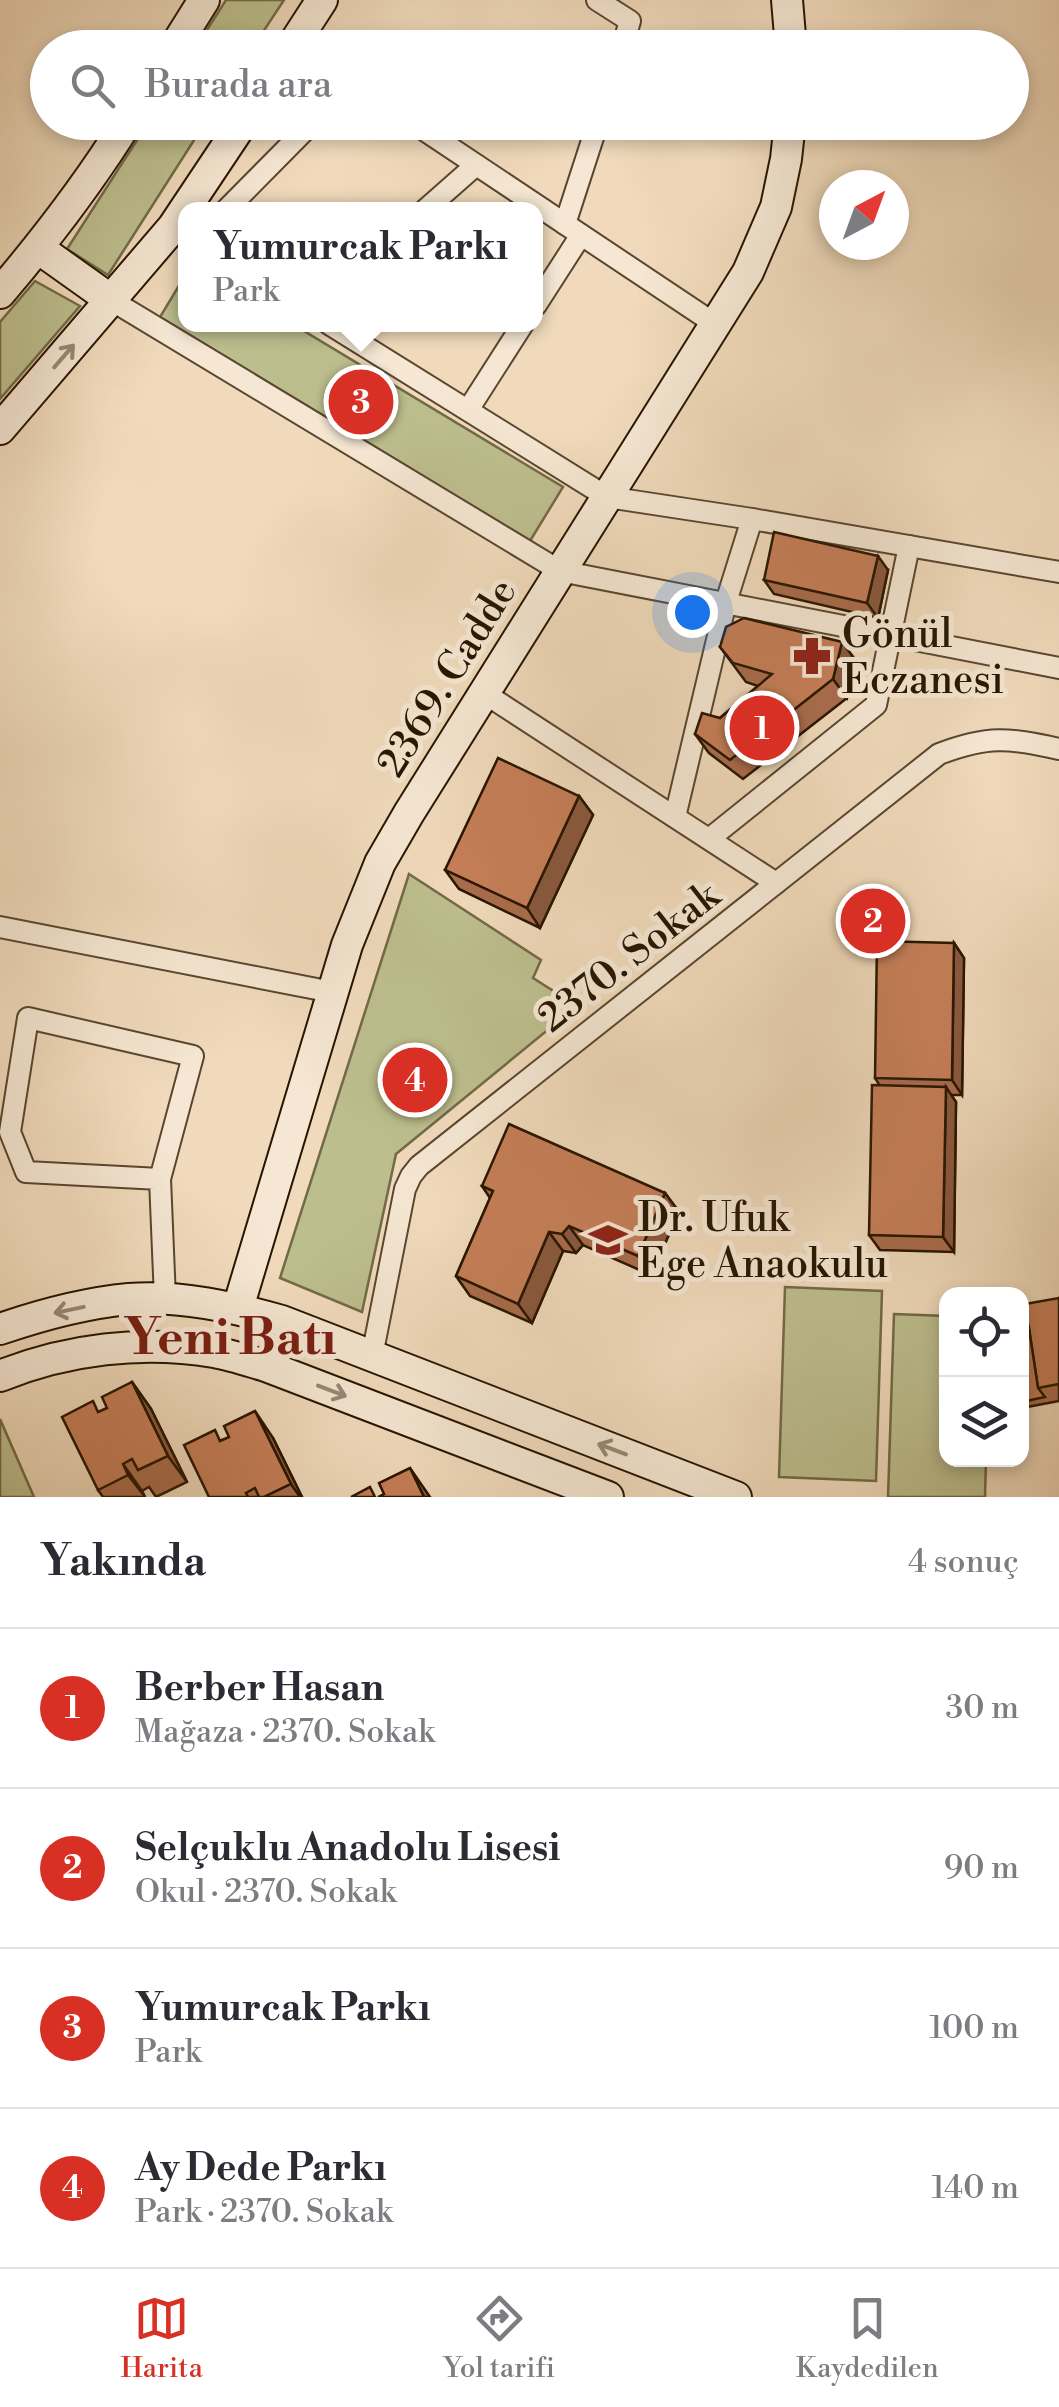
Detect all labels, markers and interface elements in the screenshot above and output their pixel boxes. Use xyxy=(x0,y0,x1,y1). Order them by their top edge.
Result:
search box xyxy=(30,30,1029,140)
icon: search xyxy=(65,58,120,113)
text: Burada ara xyxy=(145,62,332,109)
north arrow xyxy=(819,170,909,260)
popup xyxy=(178,202,543,332)
text: Yumurcak Parkı xyxy=(213,224,508,271)
text: Park xyxy=(213,271,279,311)
one-way arrow xyxy=(52,343,74,369)
pin: 3 xyxy=(328,364,394,440)
street label: 2369. Cadde xyxy=(367,570,528,786)
your location xyxy=(667,587,718,638)
place label: Gönül Eczanesi xyxy=(842,610,1004,706)
pharmacy icon: Gönül Eczanesi xyxy=(791,635,833,677)
pin: 1 xyxy=(730,690,794,766)
street label: 2370. Sokak xyxy=(529,870,731,1044)
pin: 2 xyxy=(840,884,906,958)
pin: 4 xyxy=(382,1042,448,1118)
place label: Dr. Ufuk Ege Anaokulu xyxy=(638,1194,888,1291)
school or university icon: Dr. Ufuk Ege Anaokulu xyxy=(587,1219,629,1261)
map controls xyxy=(939,1287,1029,1467)
button: locate xyxy=(939,1287,1029,1377)
one-way arrow xyxy=(54,1301,86,1320)
district label: Yeni Batı xyxy=(123,1308,337,1370)
button: layers xyxy=(939,1377,1029,1467)
one-way arrow xyxy=(316,1383,347,1401)
one-way arrow xyxy=(597,1439,628,1457)
text: Yakında xyxy=(40,1536,206,1589)
text: 4 sonuç xyxy=(908,1542,1019,1582)
text: Berber Hasan xyxy=(135,1665,384,1712)
text: 1 xyxy=(65,1688,80,1728)
text: 30 m xyxy=(945,1688,1019,1728)
text: Mağaza · 2370. Sokak xyxy=(135,1712,435,1752)
text: Selçuklu Anadolu Lisesi xyxy=(135,1825,560,1872)
text: 2 xyxy=(62,1848,83,1888)
text: 90 m xyxy=(944,1848,1019,1888)
text: Okul · 2370. Sokak xyxy=(135,1872,397,1912)
text: Yumurcak Parkı xyxy=(135,1985,430,2032)
text: 3 xyxy=(63,2008,82,2048)
text: 100 m xyxy=(929,2008,1019,2048)
text: Park xyxy=(135,2032,202,2072)
text: Ay Dede Parkı xyxy=(135,2145,386,2192)
text: 4 xyxy=(62,2168,83,2208)
text: 140 m xyxy=(932,2168,1019,2208)
text: Park · 2370. Sokak xyxy=(135,2192,393,2232)
tab: Harita xyxy=(120,2291,203,2386)
tab: Yol tarifi xyxy=(444,2291,555,2386)
tab: Kaydedilen xyxy=(796,2291,939,2386)

